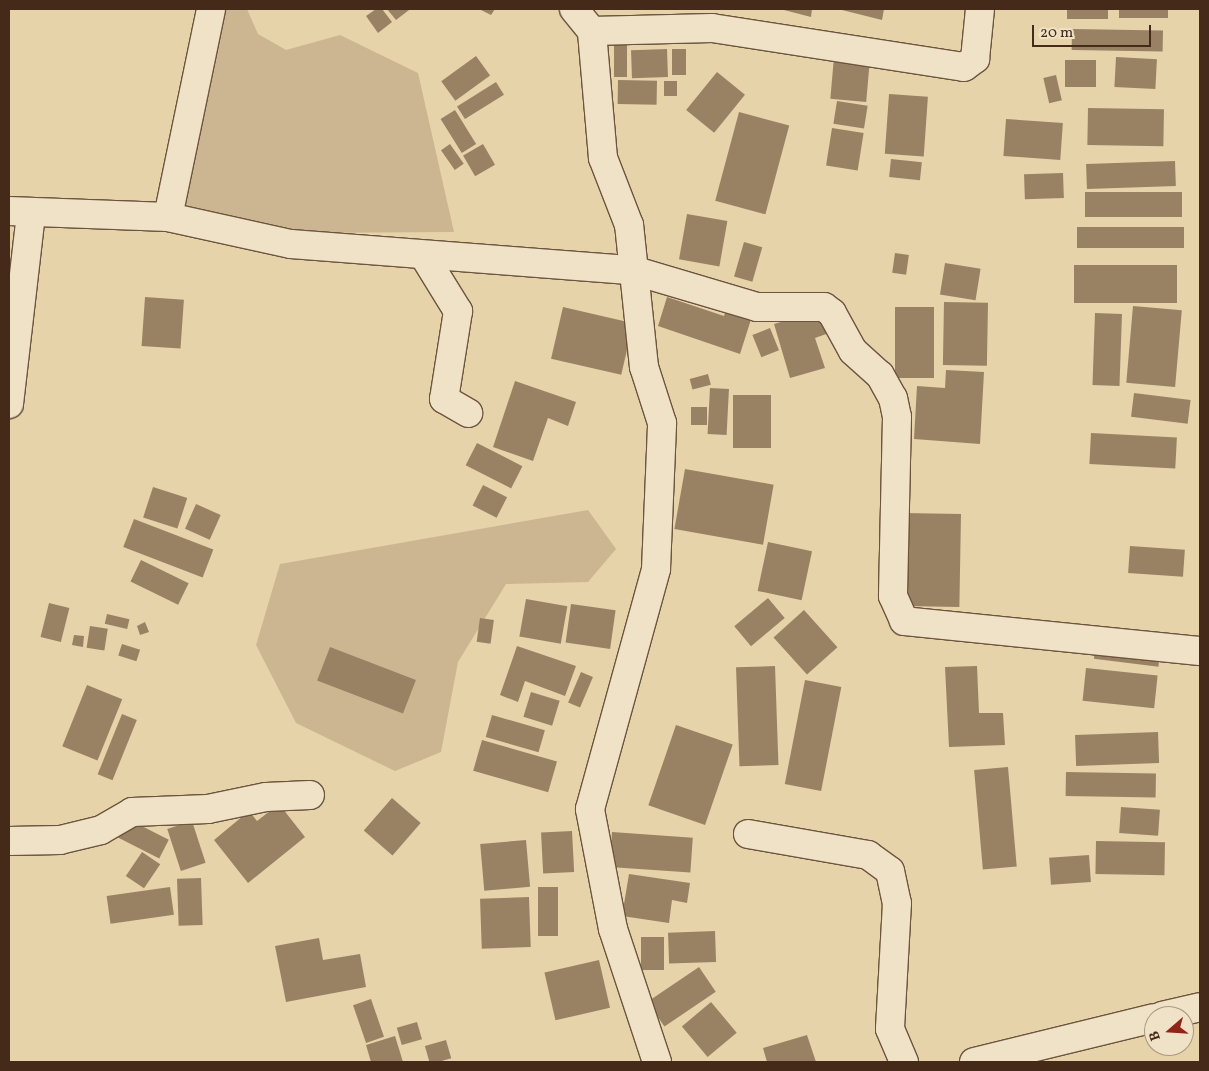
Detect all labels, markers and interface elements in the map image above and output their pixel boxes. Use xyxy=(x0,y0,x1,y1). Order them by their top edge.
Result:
scale bar xyxy=(1034,15,1153,47)
text: 20 m xyxy=(1040,23,1073,44)
north arrow xyxy=(1144,1006,1194,1056)
text: B xyxy=(1145,1028,1166,1043)

